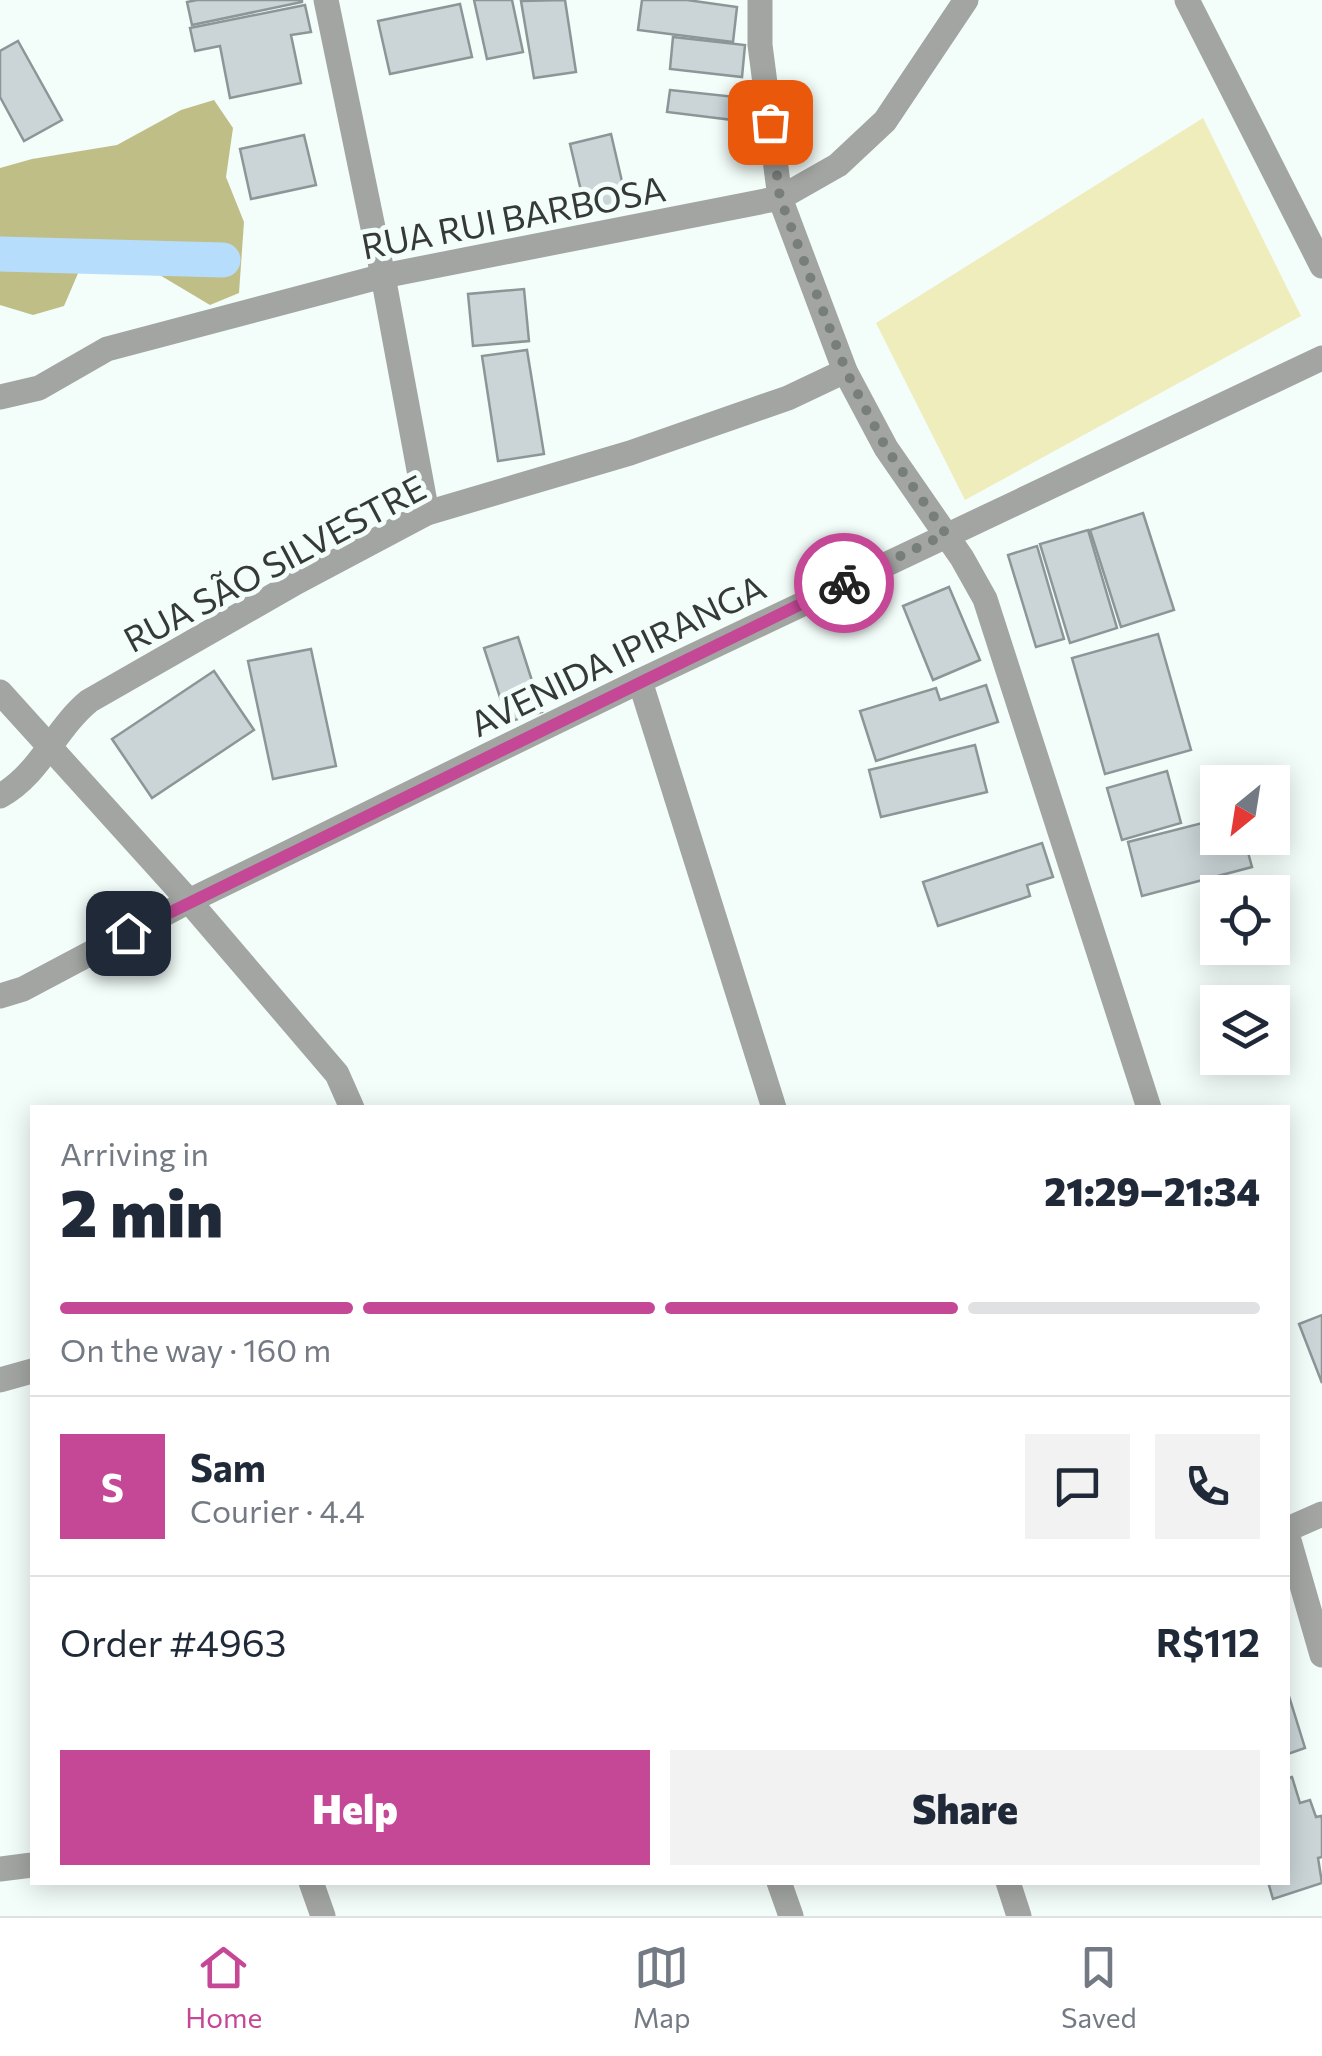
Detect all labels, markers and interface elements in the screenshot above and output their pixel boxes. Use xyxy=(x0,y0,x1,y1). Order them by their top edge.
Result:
pin xyxy=(728,80,813,165)
icon: bag xyxy=(743,95,798,150)
street label: RUA RUI BARBOSA xyxy=(357,165,669,267)
street label: RUA SÃO SILVESTRE xyxy=(116,464,432,660)
courier xyxy=(794,533,894,633)
icon: bike xyxy=(817,556,872,611)
street label: AVENIDA IPIRANGA xyxy=(462,564,772,744)
north arrow xyxy=(1200,765,1290,855)
map controls xyxy=(1200,765,1290,1075)
button: locate xyxy=(1200,875,1290,965)
pin xyxy=(86,891,171,976)
icon: home xyxy=(101,906,156,961)
button: layers xyxy=(1200,985,1290,1075)
text: Arriving in xyxy=(60,1133,209,1173)
text: 21:29–21:34 xyxy=(1044,1167,1260,1214)
text: 2 min xyxy=(60,1171,223,1250)
text: On the way · 160 m xyxy=(60,1329,331,1369)
button: chat xyxy=(1025,1434,1130,1539)
button: phone xyxy=(1155,1434,1260,1539)
text: Sam xyxy=(190,1443,266,1490)
text: S xyxy=(101,1463,124,1510)
text: Courier · 4.4 xyxy=(190,1490,365,1530)
text: Order #4963 xyxy=(60,1618,286,1665)
text: R$112 xyxy=(1156,1618,1260,1665)
button: Help xyxy=(60,1750,650,1865)
button: Share xyxy=(670,1750,1260,1865)
tab: Home xyxy=(185,1940,262,2034)
tab: Map xyxy=(633,1940,691,2034)
tab: Saved xyxy=(1061,1940,1137,2034)

